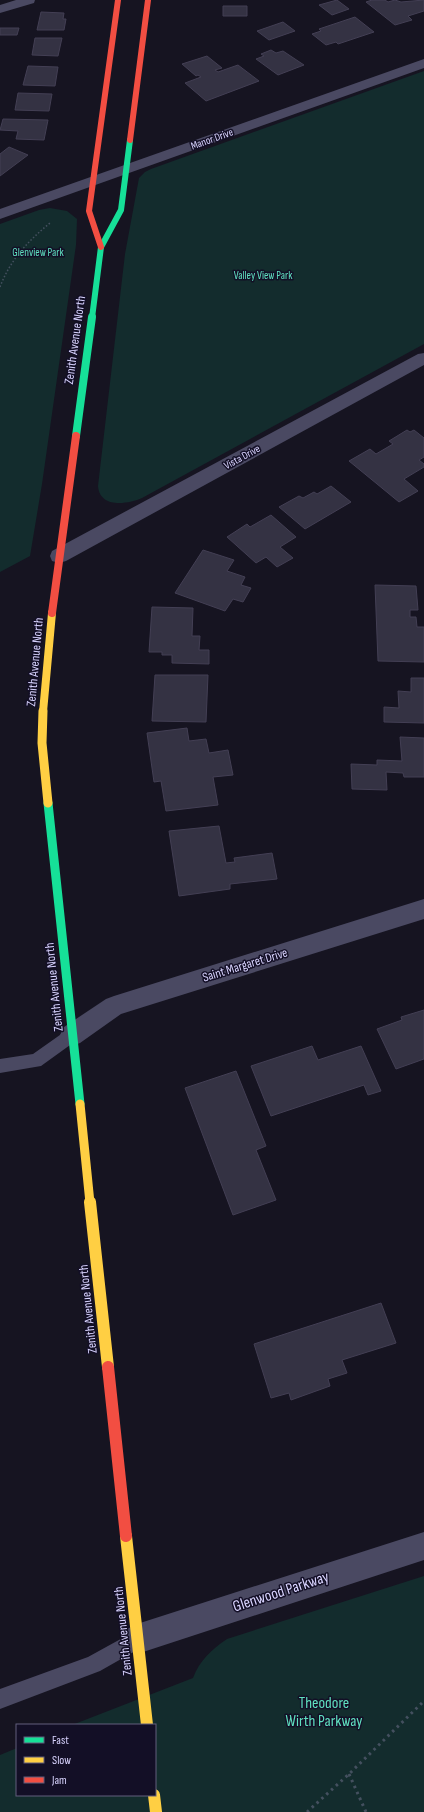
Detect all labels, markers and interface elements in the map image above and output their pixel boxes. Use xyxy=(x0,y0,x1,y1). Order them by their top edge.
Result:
street label: Manor Drive xyxy=(189,125,235,153)
park label: Glenview Park xyxy=(12,246,64,259)
park label: Valley View Park xyxy=(234,269,293,282)
street label: Zenith Avenue North xyxy=(61,295,89,385)
street label: Vista Drive xyxy=(222,442,262,472)
street label: Zenith Avenue North xyxy=(23,617,47,707)
street label: Zenith Avenue North xyxy=(41,942,67,1032)
street label: Saint Margaret Drive xyxy=(200,944,290,986)
street label: Zenith Avenue North xyxy=(75,1264,101,1354)
street label: Glenwood Parkway xyxy=(230,1567,332,1617)
street label: Zenith Avenue North xyxy=(110,1586,136,1676)
park label: Theodore Wirth Parkway xyxy=(286,1694,362,1731)
legend xyxy=(16,1724,156,1796)
text: Fast xyxy=(52,1733,69,1748)
text: Slow xyxy=(52,1753,71,1768)
text: Jam xyxy=(51,1773,67,1788)

